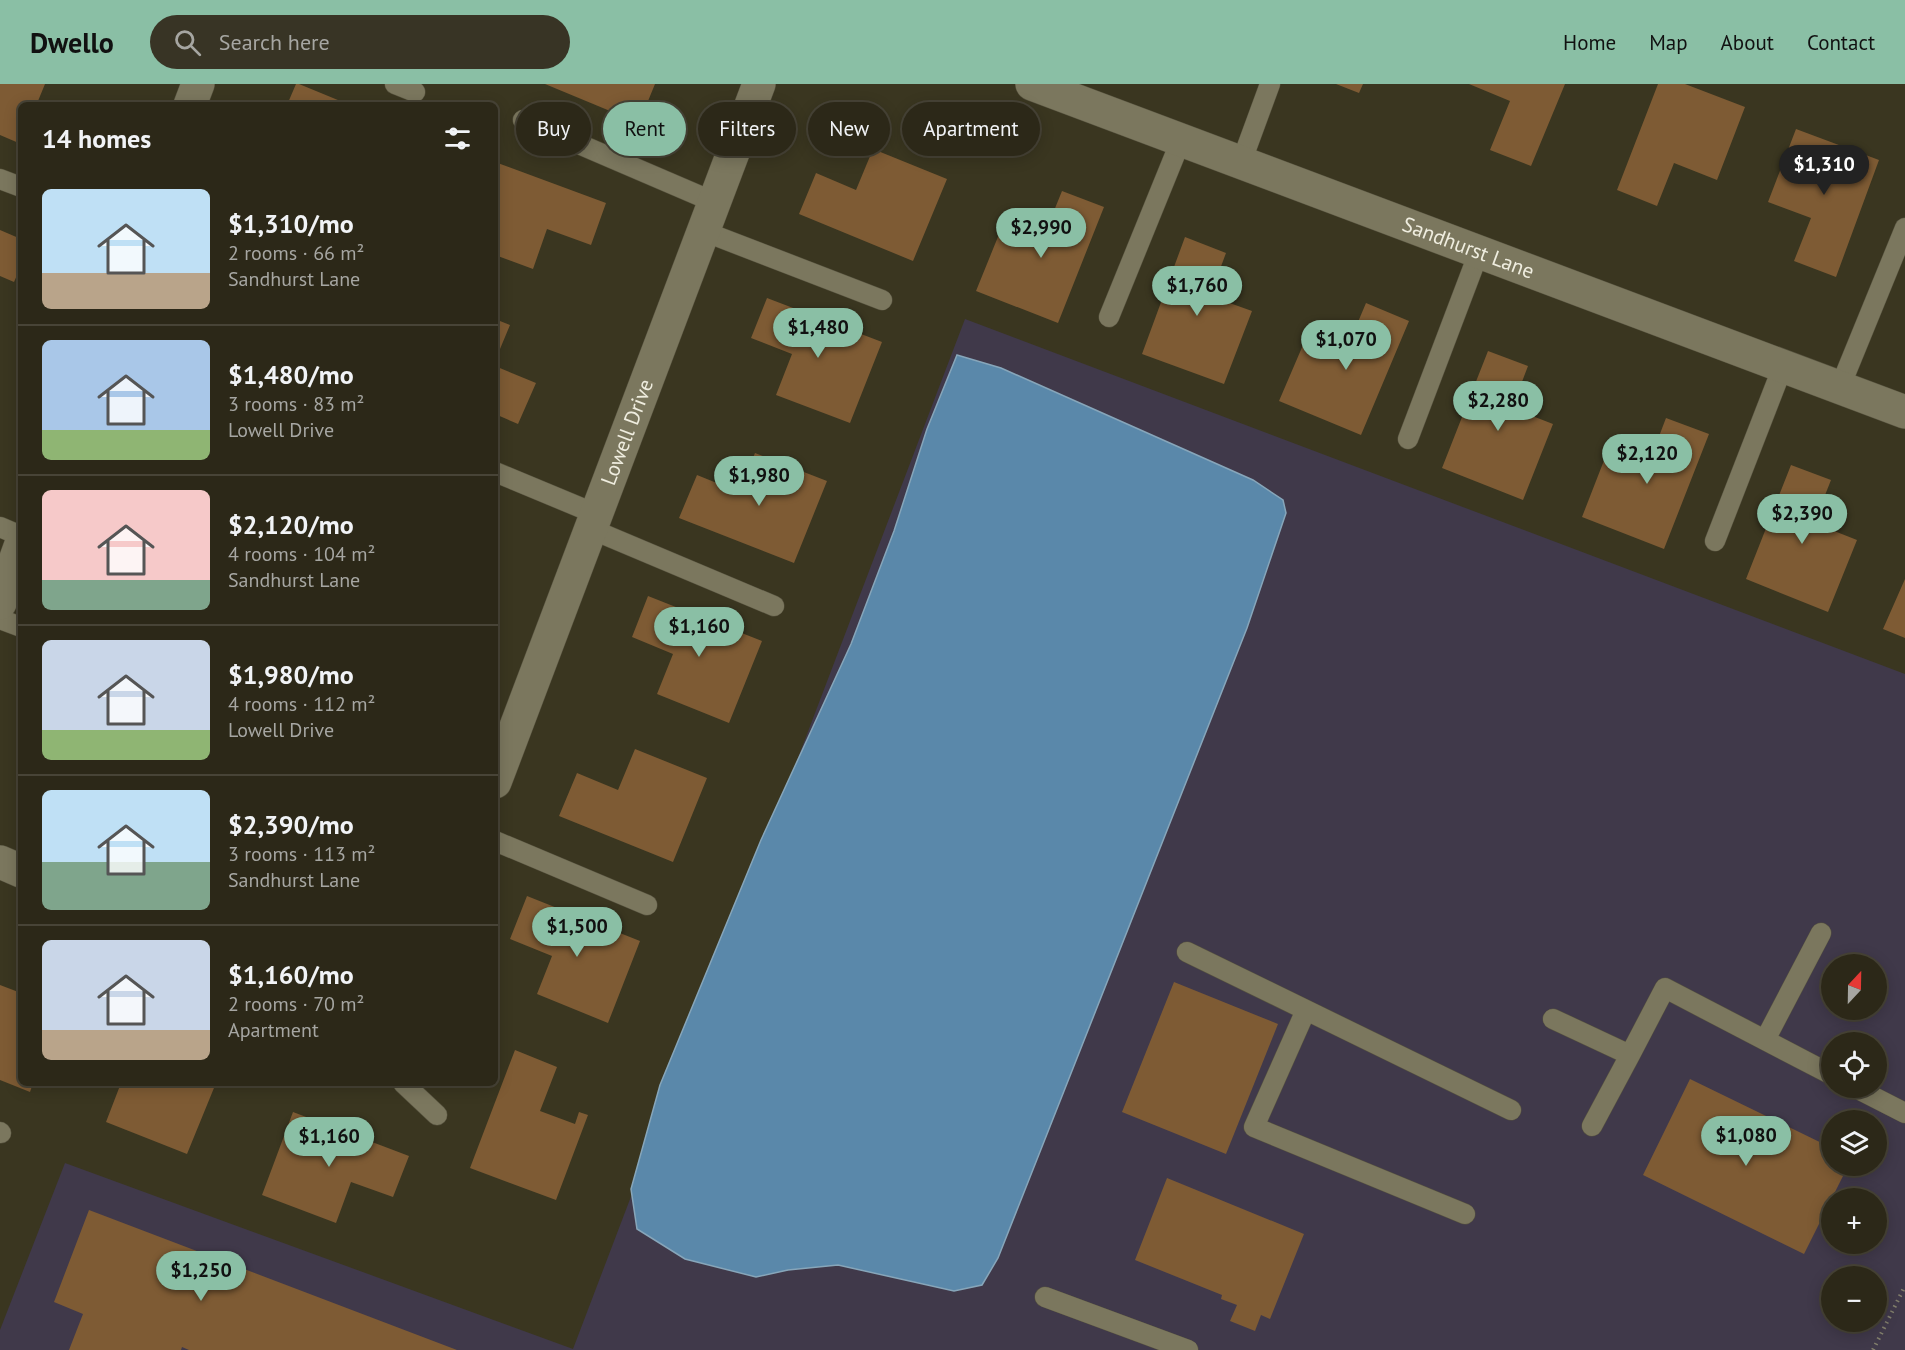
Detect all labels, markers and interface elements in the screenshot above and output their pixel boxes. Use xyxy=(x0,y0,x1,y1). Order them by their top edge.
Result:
search box xyxy=(150,15,570,69)
text: Dwello xyxy=(30,24,114,61)
icon: search xyxy=(171,26,204,59)
text: Search here xyxy=(219,28,330,56)
text: Home xyxy=(1563,29,1616,56)
text: Map xyxy=(1649,29,1688,56)
text: About xyxy=(1721,29,1774,56)
text: Contact xyxy=(1807,29,1875,56)
chip: Buy xyxy=(516,102,591,156)
chip: Rent xyxy=(603,102,686,156)
chip: Filters xyxy=(698,102,796,156)
chip: New xyxy=(808,102,890,156)
chip: Apartment xyxy=(902,102,1040,156)
text: 14 homes xyxy=(42,122,151,155)
icon: filters xyxy=(441,122,474,155)
pin: $1,310 xyxy=(1775,145,1873,196)
text: $1,310 xyxy=(1793,151,1855,177)
text: $1,310/mo xyxy=(228,207,354,240)
pin: $2,990 xyxy=(992,208,1090,259)
street label: Sandhurst Lane xyxy=(1399,210,1538,285)
icon: home xyxy=(90,213,162,285)
text: $2,990 xyxy=(1010,214,1072,240)
text: 2 rooms · 66 m² xyxy=(228,240,364,266)
text: Sandhurst Lane xyxy=(228,266,360,292)
pin: $1,760 xyxy=(1148,266,1246,317)
text: $1,760 xyxy=(1166,272,1228,298)
pin: $1,480 xyxy=(769,308,867,359)
text: $1,480 xyxy=(787,314,849,340)
pin: $1,070 xyxy=(1297,320,1395,371)
text: $1,070 xyxy=(1315,326,1377,352)
text: $1,480/mo xyxy=(228,358,354,391)
icon: home xyxy=(90,364,162,436)
street label: Lowell Drive xyxy=(594,375,659,489)
pin: $2,280 xyxy=(1449,381,1547,432)
text: $2,280 xyxy=(1467,387,1529,413)
text: 3 rooms · 83 m² xyxy=(228,391,364,417)
text: Lowell Drive xyxy=(228,417,334,443)
pin: $2,120 xyxy=(1598,434,1696,485)
text: $2,120 xyxy=(1616,440,1678,466)
pin: $1,980 xyxy=(710,456,808,507)
text: $1,980 xyxy=(728,462,790,488)
pin: $2,390 xyxy=(1753,494,1851,545)
text: $2,390 xyxy=(1771,500,1833,526)
text: $2,120/mo xyxy=(228,508,354,541)
icon: home xyxy=(90,514,162,586)
text: 4 rooms · 104 m² xyxy=(228,541,375,567)
text: Sandhurst Lane xyxy=(228,567,360,593)
pin: $1,160 xyxy=(650,607,748,658)
text: $1,160 xyxy=(668,613,730,639)
text: $1,980/mo xyxy=(228,658,354,691)
icon: home xyxy=(90,664,162,736)
text: 4 rooms · 112 m² xyxy=(228,691,375,717)
text: Lowell Drive xyxy=(228,717,334,743)
text: $2,390/mo xyxy=(228,808,354,841)
icon: home xyxy=(90,814,162,886)
text: 3 rooms · 113 m² xyxy=(228,841,375,867)
text: Sandhurst Lane xyxy=(228,867,360,893)
pin: $1,500 xyxy=(528,907,626,958)
text: $1,500 xyxy=(546,913,608,939)
north arrow xyxy=(1821,954,1887,1020)
map controls xyxy=(1821,954,1887,1332)
text: $1,160/mo xyxy=(228,958,354,991)
icon: home xyxy=(90,964,162,1036)
text: 2 rooms · 70 m² xyxy=(228,991,364,1017)
text: Apartment xyxy=(228,1017,319,1043)
button: locate xyxy=(1821,1032,1887,1098)
button: layers xyxy=(1821,1110,1887,1176)
pin: $1,080 xyxy=(1697,1116,1795,1167)
pin: $1,160 xyxy=(280,1117,378,1168)
text: $1,080 xyxy=(1715,1122,1777,1148)
text: $1,160 xyxy=(298,1123,360,1149)
button: + xyxy=(1821,1188,1887,1254)
pin: $1,250 xyxy=(152,1251,250,1302)
text: $1,250 xyxy=(170,1257,232,1283)
button: − xyxy=(1821,1266,1887,1332)

